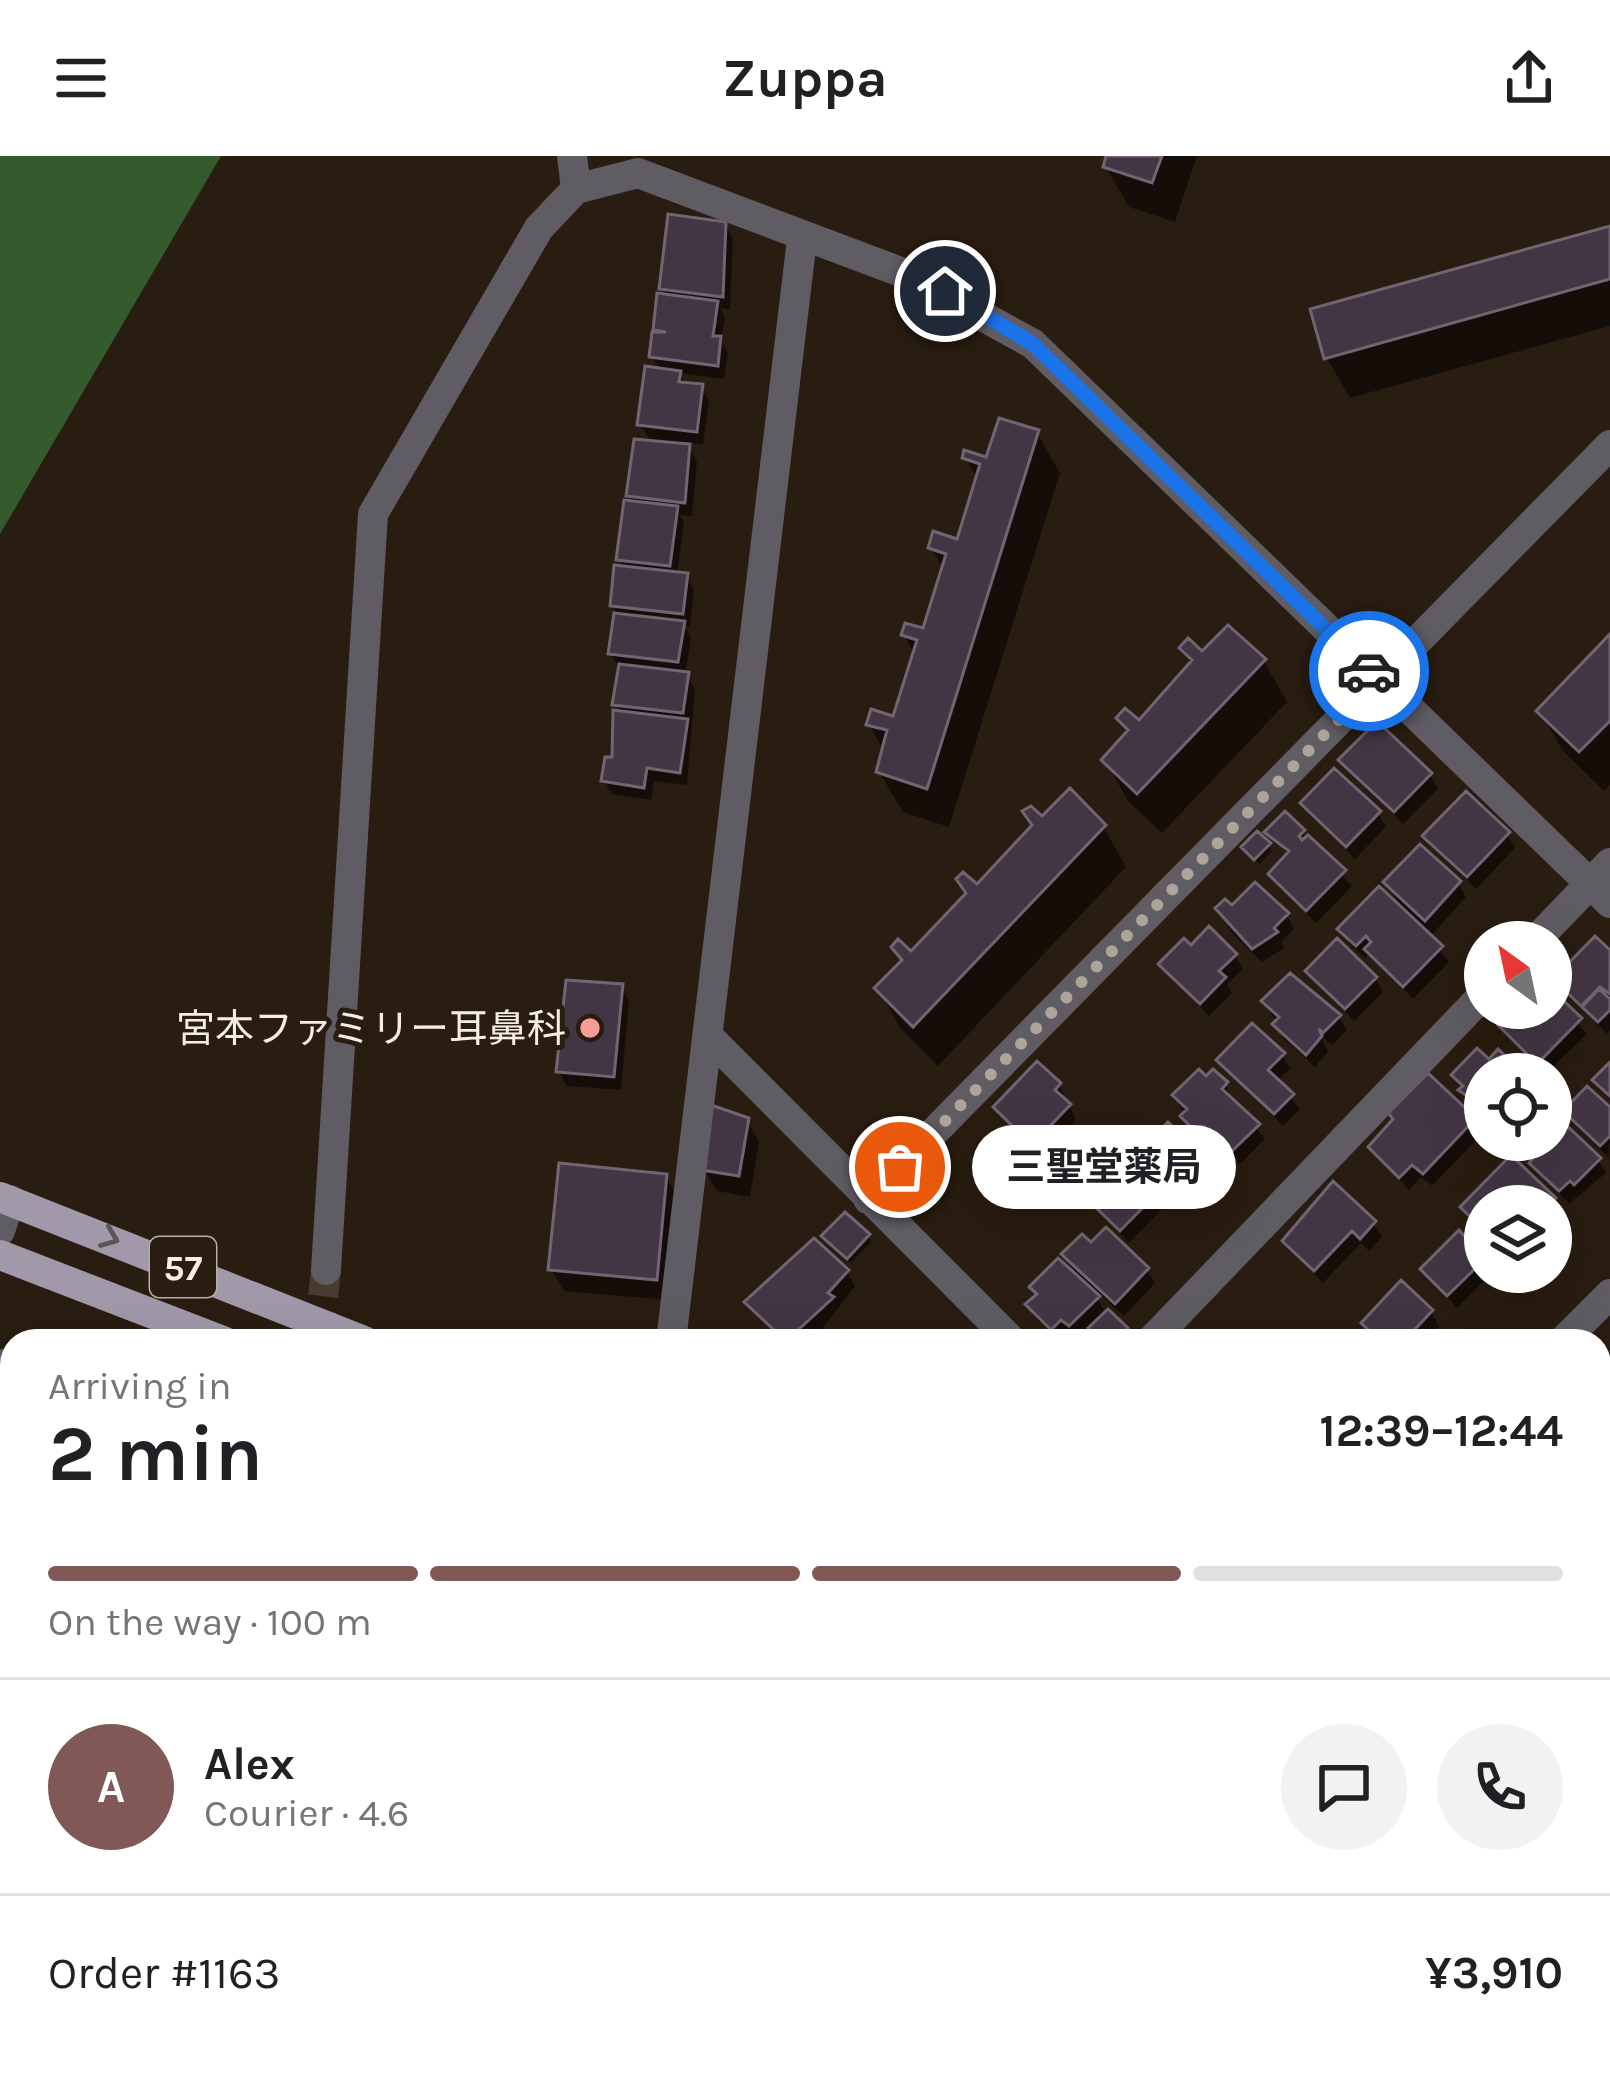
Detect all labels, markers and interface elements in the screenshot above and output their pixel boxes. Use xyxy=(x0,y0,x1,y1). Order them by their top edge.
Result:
icon: menu xyxy=(48,45,114,111)
icon: share xyxy=(1496,45,1562,111)
text: Zuppa xyxy=(722,46,888,110)
pin xyxy=(894,240,996,342)
icon: home xyxy=(912,258,978,324)
courier xyxy=(1309,611,1429,731)
icon: car xyxy=(1336,638,1402,704)
north arrow xyxy=(1464,921,1572,1029)
map controls xyxy=(1464,921,1572,1293)
place label: 宮本ファミリー耳鼻科 xyxy=(176,1006,566,1052)
marker: 宮本ファミリー耳鼻科 xyxy=(577,1015,603,1041)
button: locate xyxy=(1464,1053,1572,1161)
pin xyxy=(849,1116,951,1218)
callout: 三聖堂薬局 xyxy=(972,1125,1236,1209)
icon: bag xyxy=(867,1134,933,1200)
text: 三聖堂薬局 xyxy=(1006,1144,1202,1190)
button: layers xyxy=(1464,1185,1572,1293)
one-way arrow xyxy=(98,1223,119,1248)
road number: 57 xyxy=(150,1237,216,1297)
text: Arriving in xyxy=(48,1363,231,1409)
text: 12:39–12:44 xyxy=(1320,1405,1563,1457)
text: 2 min xyxy=(48,1408,263,1500)
text: On the way · 100 m xyxy=(48,1599,372,1645)
button: chat xyxy=(1281,1724,1407,1850)
button: phone xyxy=(1437,1724,1563,1850)
text: Alex xyxy=(204,1738,295,1790)
text: A xyxy=(97,1761,125,1813)
text: Courier · 4.6 xyxy=(204,1790,409,1836)
text: Order #1163 xyxy=(48,1947,280,1999)
text: ¥3,910 xyxy=(1425,1947,1563,1999)

